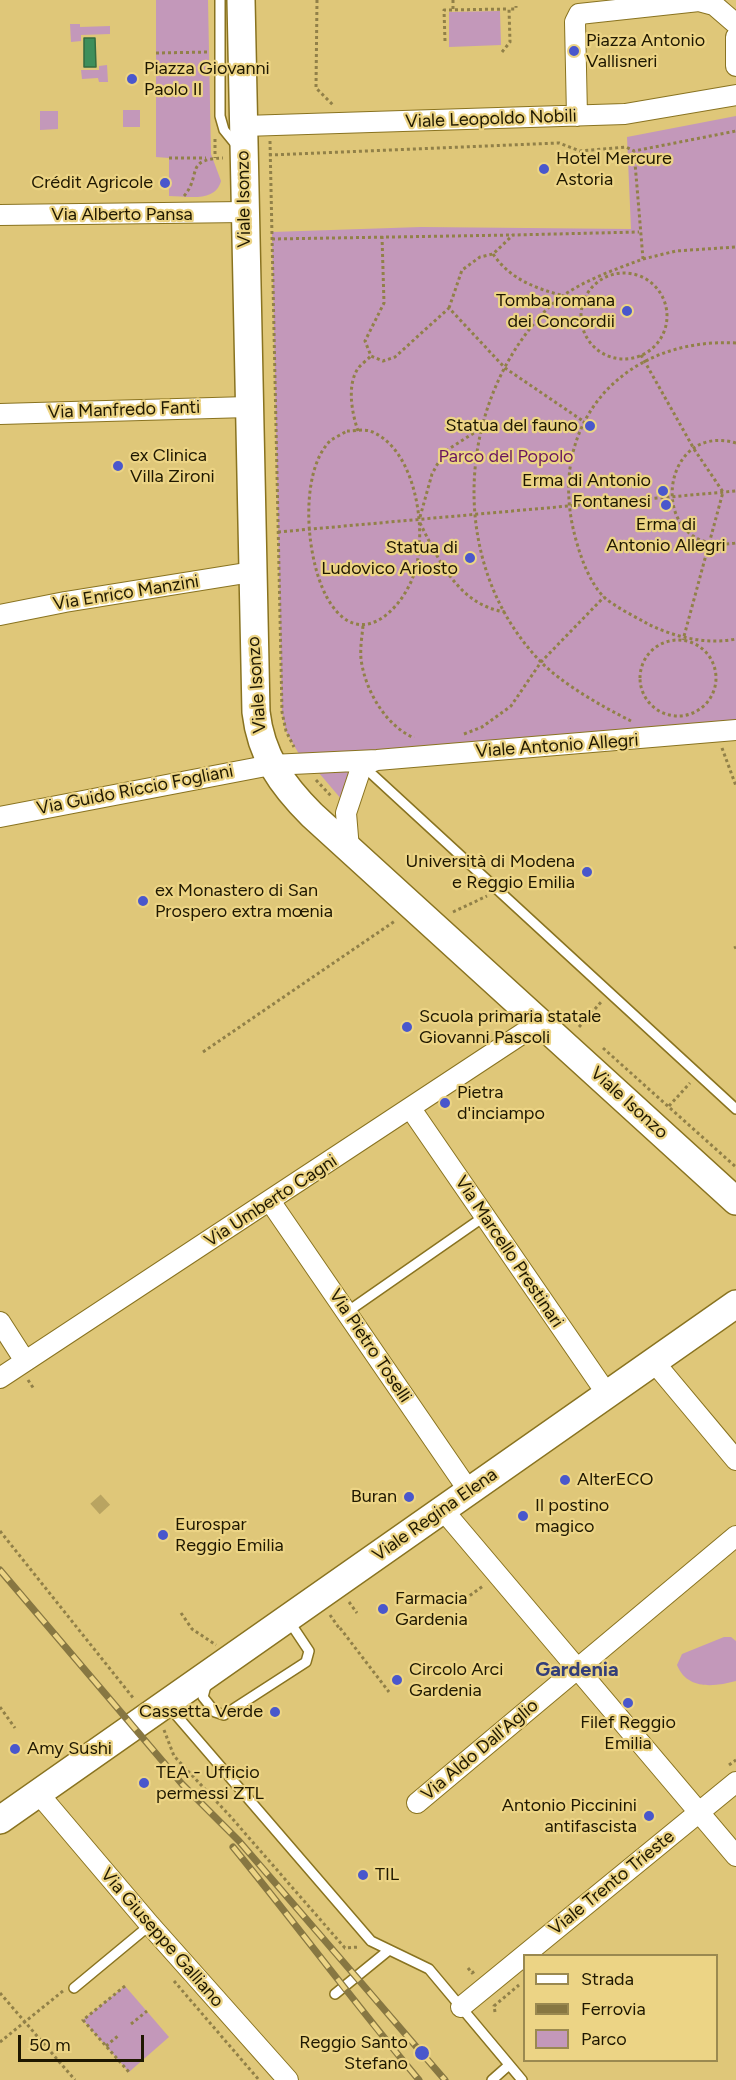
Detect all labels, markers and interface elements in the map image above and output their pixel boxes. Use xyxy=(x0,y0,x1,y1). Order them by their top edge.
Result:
place label: Piazza Antonio Vallisneri xyxy=(586,30,705,72)
marker: Piazza Antonio Vallisneri xyxy=(567,44,581,58)
place label: Piazza Giovanni Paolo II xyxy=(144,58,270,100)
marker: Piazza Giovanni Paolo II xyxy=(125,72,139,86)
street label: Viale Leopoldo Nobili xyxy=(405,105,577,133)
place label: Hotel Mercure Astoria xyxy=(556,148,672,190)
street label: Viale Isonzo xyxy=(232,150,256,248)
marker: Hotel Mercure Astoria xyxy=(537,162,551,176)
place label: Crédit Agricole xyxy=(31,172,153,194)
marker: Crédit Agricole xyxy=(158,176,172,190)
street label: Via Alberto Pansa xyxy=(51,204,193,226)
place label: Tomba romana dei Concordii xyxy=(496,290,615,332)
marker: Tomba romana dei Concordii xyxy=(620,304,634,318)
street label: Via Manfredo Fanti xyxy=(47,397,201,423)
place label: Statua del fauno xyxy=(445,415,578,437)
marker: Statua del fauno xyxy=(583,419,597,433)
place label: ex Clinica Villa Zironi xyxy=(130,445,215,488)
park label: Parco del Popolo xyxy=(438,446,574,468)
marker: ex Clinica Villa Zironi xyxy=(111,459,125,473)
place label: Erma di Antonio Fontanesi xyxy=(522,470,651,512)
marker: Erma di Antonio Fontanesi xyxy=(656,484,670,498)
marker: Erma di Antonio Allegri xyxy=(659,498,673,512)
place label: Erma di Antonio Allegri xyxy=(606,514,726,556)
place label: Statua di Ludovico Ariosto xyxy=(321,537,458,580)
marker: Statua di Ludovico Ariosto xyxy=(463,551,477,565)
street label: Via Enrico Manzini xyxy=(51,571,201,615)
street label: Viale Isonzo xyxy=(243,636,271,734)
street label: Viale Antonio Allegri xyxy=(475,730,639,762)
street label: Via Guido Riccio Fogliani xyxy=(35,760,235,820)
place label: Università di Modena e Reggio Emilia xyxy=(406,851,575,894)
marker: Università di Modena e Reggio Emilia xyxy=(580,865,594,879)
place label: ex Monastero di San Prospero extra mœnia xyxy=(155,880,333,922)
marker: ex Monastero di San Prospero extra mœnia xyxy=(136,894,150,908)
place label: Scuola primaria statale Giovanni Pascoli xyxy=(419,1006,601,1048)
marker: Scuola primaria statale Giovanni Pascoli xyxy=(400,1020,414,1034)
street label: Viale Isonzo xyxy=(586,1062,672,1144)
place label: Pietra d'inciampo xyxy=(457,1082,545,1124)
marker: Pietra d'inciampo xyxy=(438,1096,452,1110)
street label: Via Umberto Cagni xyxy=(201,1150,341,1252)
street label: Via Marcello Prestinari xyxy=(450,1172,568,1332)
street label: Via Pietro Toselli xyxy=(324,1285,416,1407)
street label: Viale Regina Elena xyxy=(368,1464,502,1566)
place label: AlterECO xyxy=(577,1469,653,1491)
marker: AlterECO xyxy=(558,1473,572,1487)
place label: Buran xyxy=(351,1486,397,1508)
marker: Buran xyxy=(402,1490,416,1504)
place label: Il postino magico xyxy=(535,1495,609,1538)
marker: Il postino magico xyxy=(516,1509,530,1523)
place label: Eurospar Reggio Emilia xyxy=(175,1514,284,1556)
marker: Eurospar Reggio Emilia xyxy=(156,1528,170,1542)
place label: Farmacia Gardenia xyxy=(395,1588,468,1630)
marker: Farmacia Gardenia xyxy=(376,1602,390,1616)
district label: Gardenia xyxy=(535,1658,619,1682)
place label: Circolo Arci Gardenia xyxy=(409,1659,503,1702)
marker: Circolo Arci Gardenia xyxy=(390,1673,404,1687)
street label: Via Aldo Dall'Aglio xyxy=(417,1695,543,1805)
marker: Filef Reggio Emilia xyxy=(621,1696,635,1710)
place label: Cassetta Verde xyxy=(139,1701,263,1723)
marker: Cassetta Verde xyxy=(268,1705,282,1719)
place label: Filef Reggio Emilia xyxy=(580,1712,676,1754)
place label: Amy Sushi xyxy=(27,1738,112,1760)
marker: Amy Sushi xyxy=(8,1742,22,1756)
place label: TEA - Ufficio permessi ZTL xyxy=(156,1762,264,1804)
marker: TEA - Ufficio permessi ZTL xyxy=(137,1776,151,1790)
place label: Antonio Piccinini antifascista xyxy=(502,1795,637,1838)
marker: Antonio Piccinini antifascista xyxy=(642,1809,656,1823)
street label: Viale Trento Trieste xyxy=(545,1826,679,1940)
street label: Via Giuseppe Galliano xyxy=(96,1864,228,2012)
place label: TIL xyxy=(375,1864,399,1886)
marker: TIL xyxy=(356,1868,370,1882)
legend xyxy=(523,1954,718,2062)
text: Strada xyxy=(581,1968,634,1990)
text: Ferrovia xyxy=(581,1998,646,2020)
scale bar xyxy=(21,2023,147,2061)
text: Parco xyxy=(581,2028,627,2050)
place label: Reggio Santo Stefano xyxy=(299,2032,408,2074)
text: 50 m xyxy=(29,2034,71,2056)
marker: Reggio Santo Stefano xyxy=(413,2044,431,2062)

